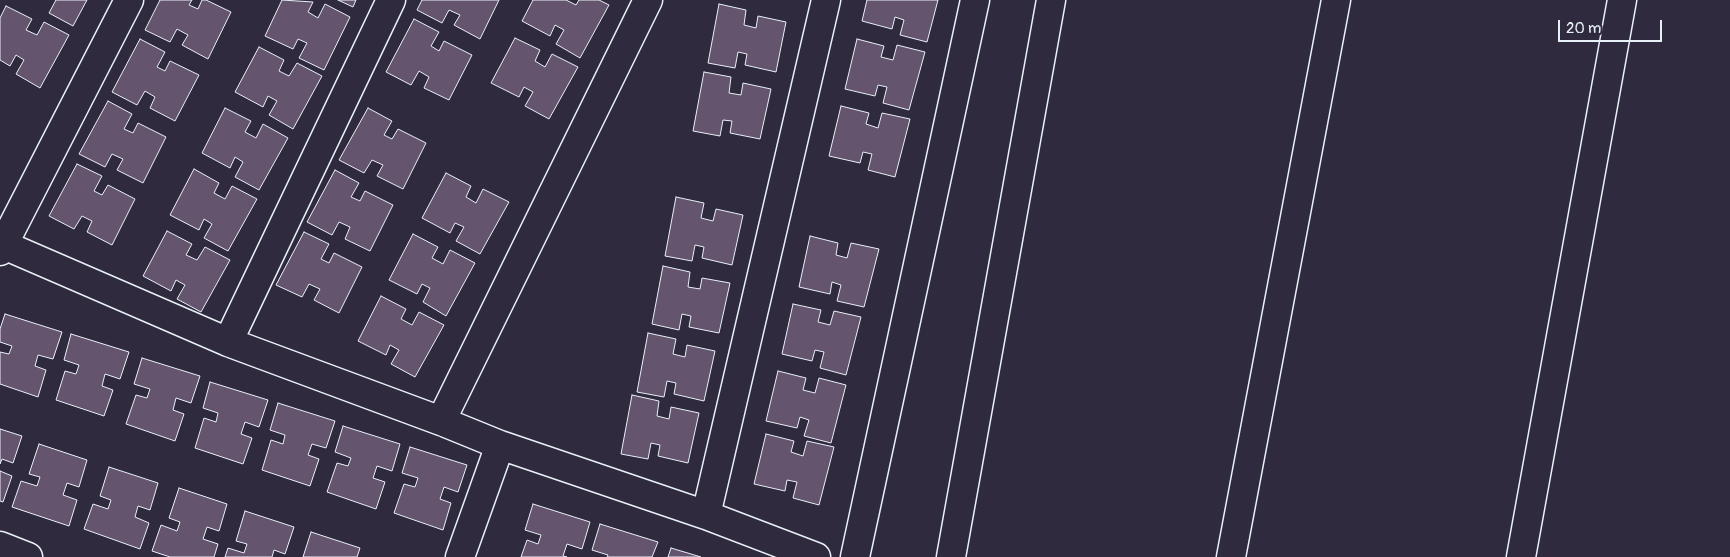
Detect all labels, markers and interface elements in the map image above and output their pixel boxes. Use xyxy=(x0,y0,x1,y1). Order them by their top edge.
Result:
scale bar xyxy=(1560,10,1664,42)
text: 20 m xyxy=(1566,19,1601,38)

